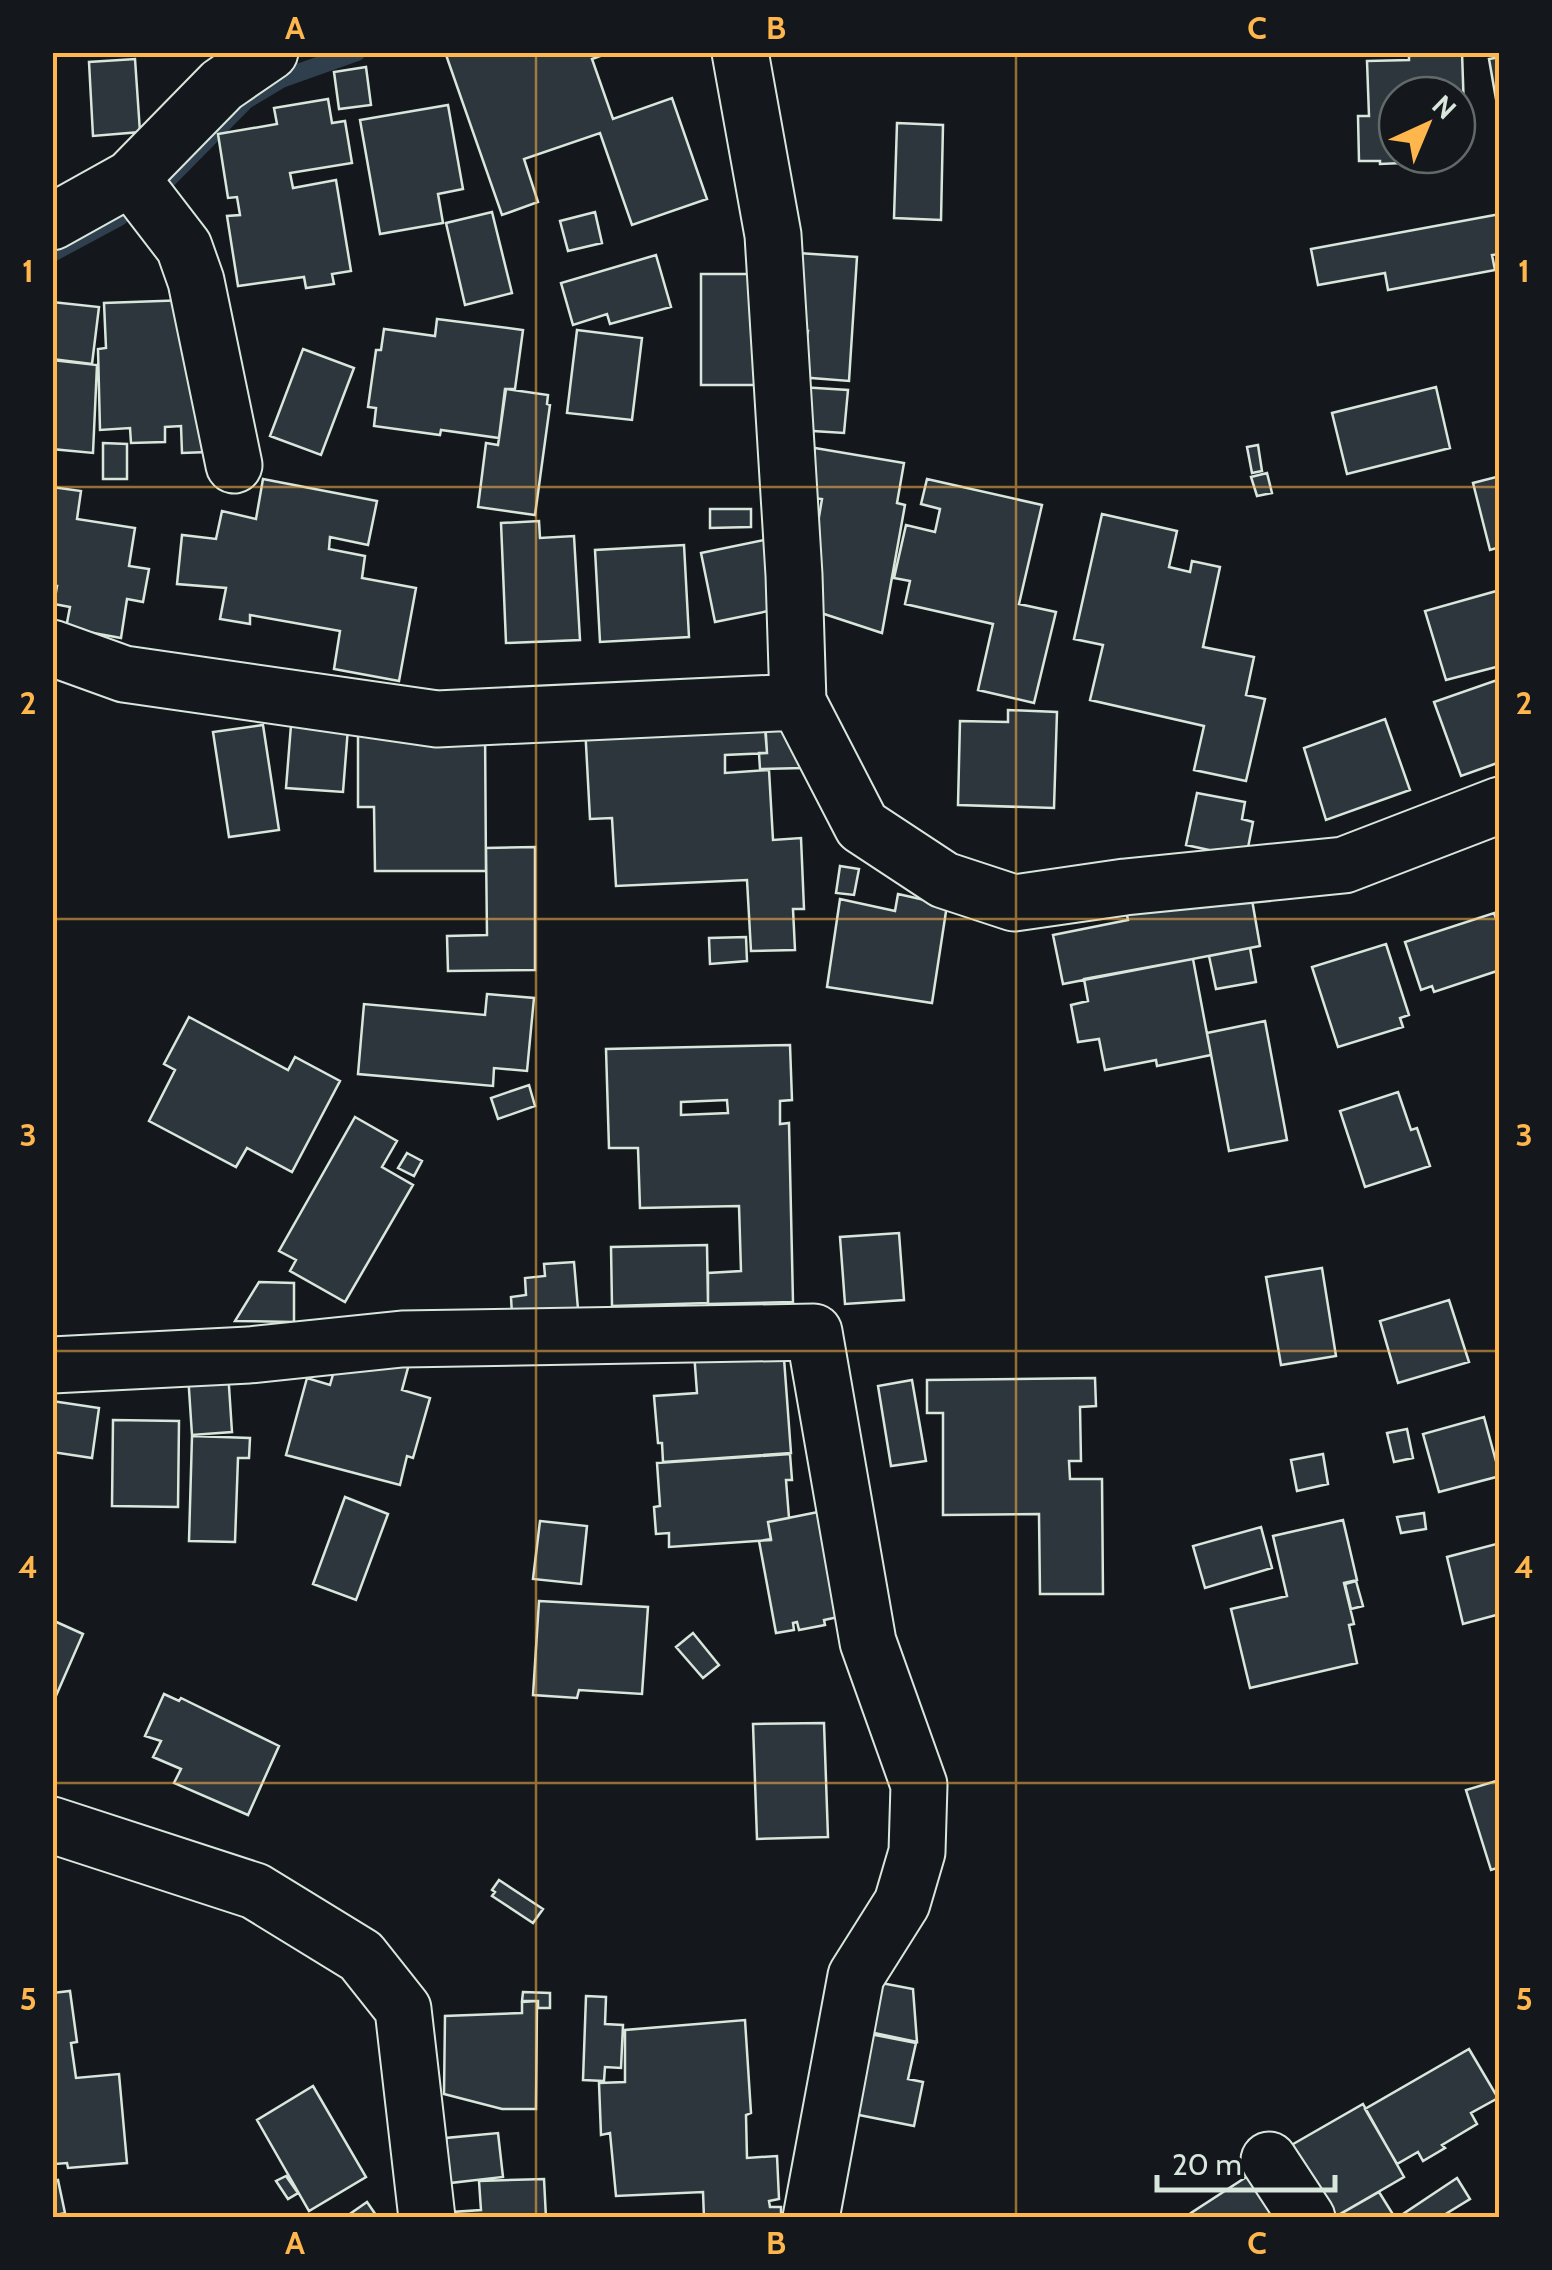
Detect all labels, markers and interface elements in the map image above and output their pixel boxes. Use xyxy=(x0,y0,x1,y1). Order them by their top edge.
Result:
text: A xyxy=(285,8,305,47)
text: B xyxy=(766,8,786,47)
text: C xyxy=(1247,8,1267,47)
north arrow xyxy=(1377,75,1477,175)
text: N xyxy=(1425,88,1463,126)
text: 1 xyxy=(22,251,34,290)
text: 1 xyxy=(1518,251,1530,290)
text: 2 xyxy=(20,683,36,722)
text: 2 xyxy=(1516,683,1532,722)
text: 3 xyxy=(19,1115,37,1154)
text: 3 xyxy=(1515,1115,1533,1154)
text: 4 xyxy=(18,1547,38,1586)
text: 4 xyxy=(1514,1547,1534,1586)
text: 5 xyxy=(19,1979,37,2018)
text: 5 xyxy=(1515,1979,1533,2018)
scale bar xyxy=(1157,2130,1334,2192)
text: 20 m xyxy=(1172,2146,1242,2183)
text: A xyxy=(285,2223,305,2262)
text: B xyxy=(766,2223,786,2262)
text: C xyxy=(1247,2223,1267,2262)

